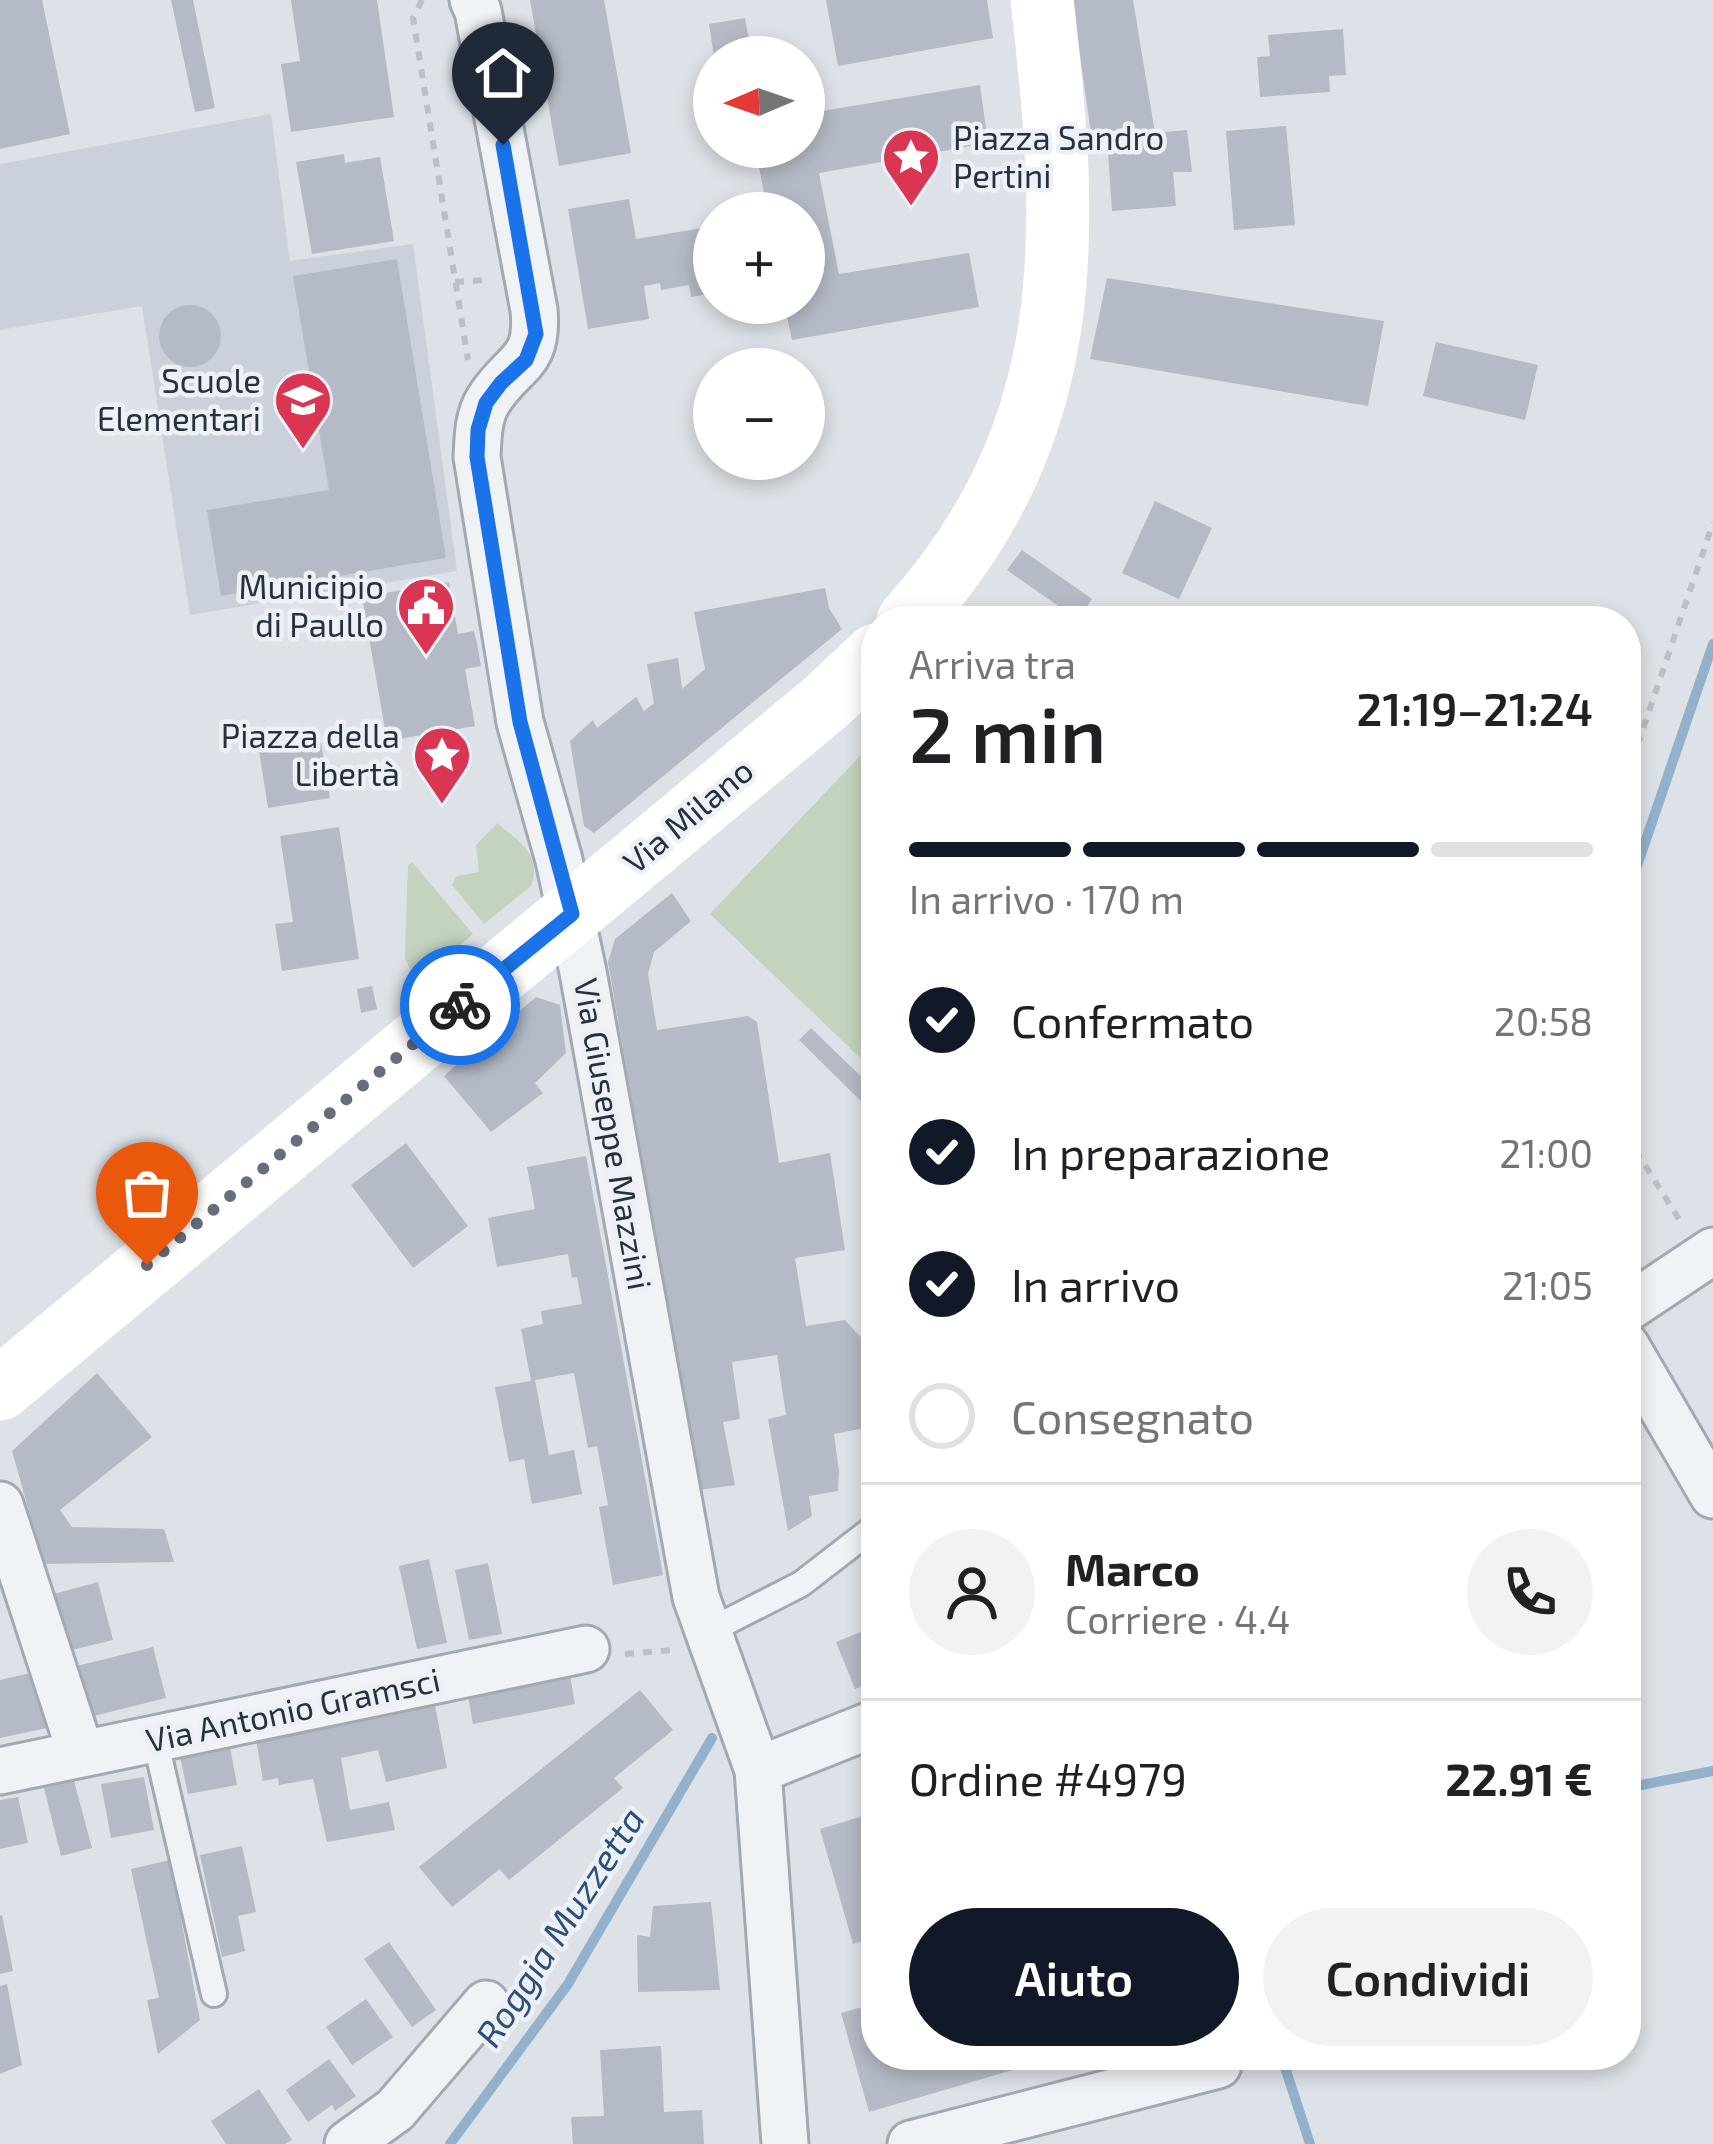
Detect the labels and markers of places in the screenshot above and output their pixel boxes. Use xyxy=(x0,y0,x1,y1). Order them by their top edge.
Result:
pin xyxy=(452,22,554,145)
place label: Piazza Sandro Pertini xyxy=(953,117,1164,195)
place icon: Piazza Sandro Pertini xyxy=(880,126,942,208)
place label: Scuole Elementari xyxy=(97,360,261,438)
school or university icon: Scuole Elementari xyxy=(272,369,334,451)
place label: Municipio di Paullo xyxy=(239,566,384,644)
public building icon: Municipio di Paullo xyxy=(395,575,457,657)
place label: Piazza della Libertà xyxy=(221,715,400,793)
place icon: Piazza della Libertà xyxy=(411,724,473,806)
pin xyxy=(96,1142,198,1265)

